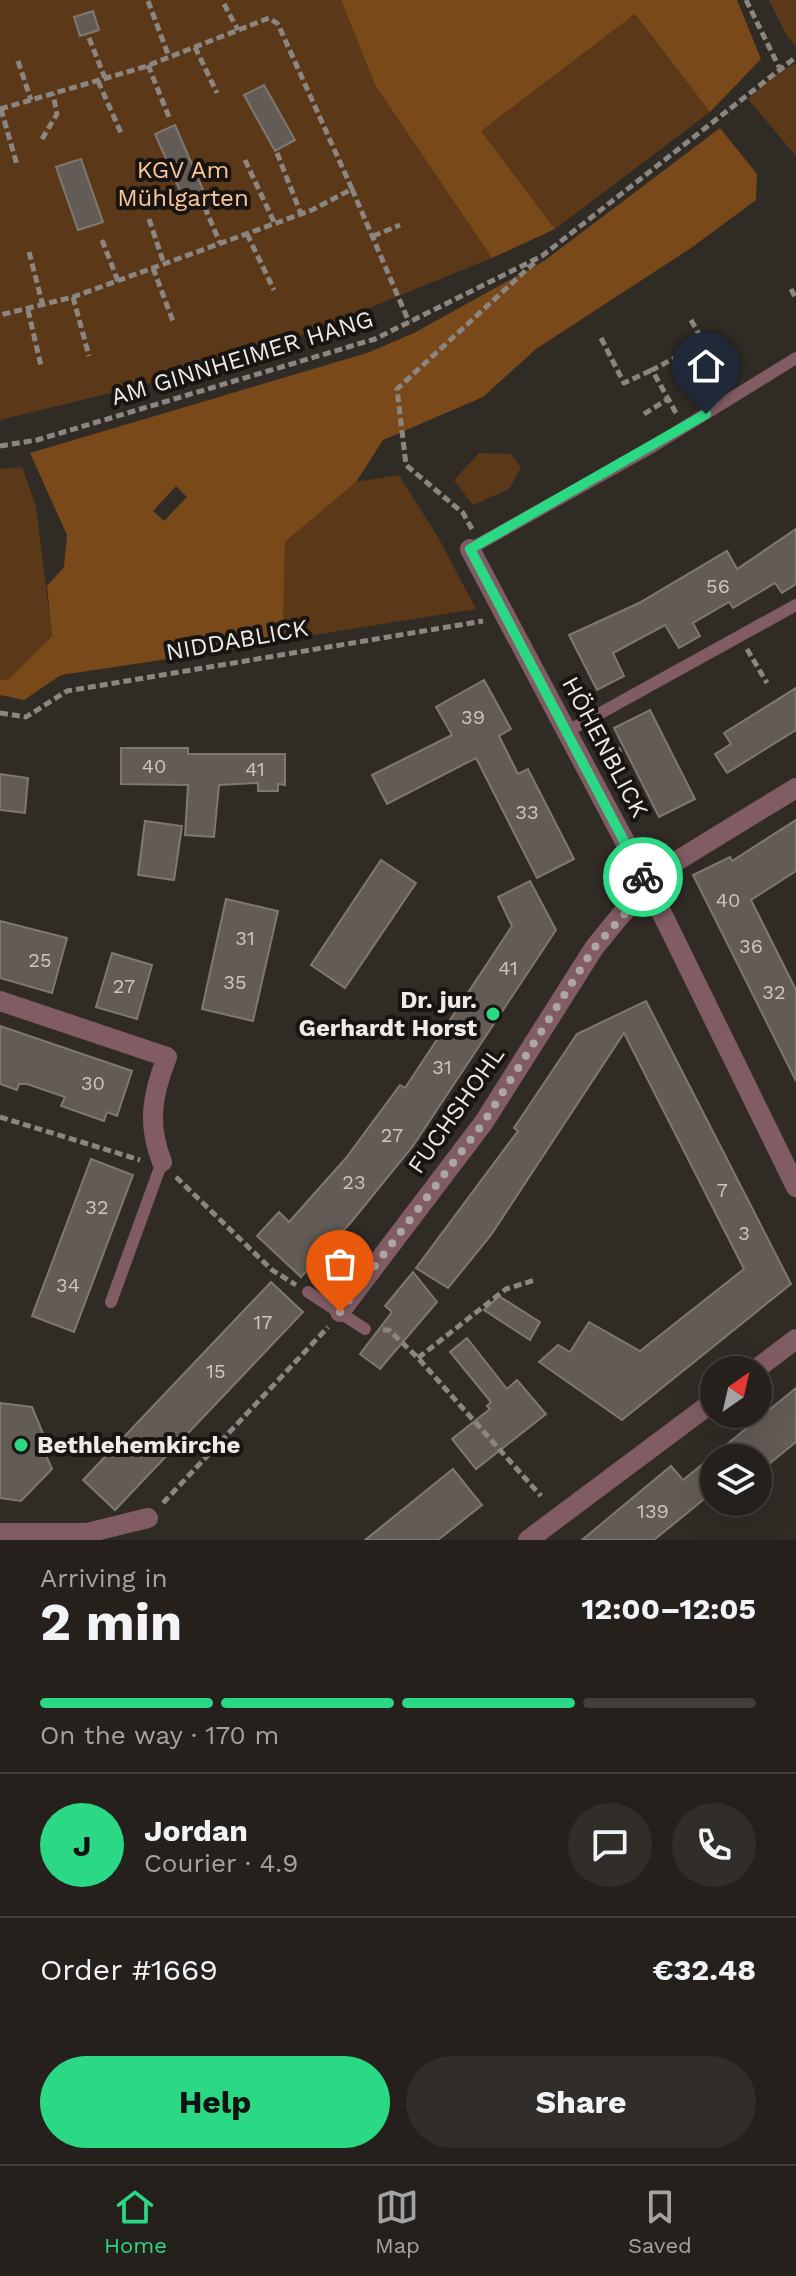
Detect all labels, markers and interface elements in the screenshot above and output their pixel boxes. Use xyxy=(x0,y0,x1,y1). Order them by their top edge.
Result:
park label: KGV Am Mühlgarten xyxy=(117,156,249,212)
street label: AM GINNHEIMER HANG xyxy=(108,305,376,411)
pin xyxy=(672,332,740,414)
icon: home xyxy=(684,344,728,388)
house number: 56 xyxy=(706,574,730,598)
street label: NIDDABLICK xyxy=(164,614,311,666)
street label: HÖHENBLICK xyxy=(556,672,654,822)
house number: 39 xyxy=(461,705,485,729)
house number: 40 xyxy=(142,754,166,778)
house number: 41 xyxy=(245,757,265,781)
house number: 33 xyxy=(515,800,539,824)
courier xyxy=(603,837,683,917)
icon: bike xyxy=(621,855,665,899)
house number: 40 xyxy=(716,888,740,912)
house number: 31 xyxy=(235,926,255,950)
house number: 36 xyxy=(739,934,763,958)
house number: 25 xyxy=(28,948,52,972)
house number: 41 xyxy=(498,956,518,980)
house number: 35 xyxy=(223,970,247,994)
house number: 27 xyxy=(113,974,135,998)
house number: 32 xyxy=(762,980,786,1004)
place label: Dr. jur. Gerhardt Horst xyxy=(299,986,478,1042)
marker: Dr. jur. Gerhardt Horst xyxy=(484,1005,502,1023)
street label: FUCHSHOHL xyxy=(402,1041,510,1179)
house number: 31 xyxy=(432,1055,452,1079)
house number: 30 xyxy=(81,1071,105,1095)
house number: 27 xyxy=(381,1123,403,1147)
house number: 23 xyxy=(342,1170,366,1194)
house number: 7 xyxy=(716,1178,728,1202)
house number: 32 xyxy=(85,1195,109,1219)
house number: 3 xyxy=(738,1221,750,1245)
pin xyxy=(306,1230,374,1312)
icon: bag xyxy=(318,1242,362,1286)
house number: 34 xyxy=(56,1273,80,1297)
house number: 17 xyxy=(253,1310,273,1334)
north arrow xyxy=(700,1356,772,1428)
map controls xyxy=(700,1356,772,1516)
house number: 15 xyxy=(206,1359,226,1383)
place label: Bethlehemkirche xyxy=(37,1431,240,1459)
marker: Bethlehemkirche xyxy=(12,1436,30,1454)
button: layers xyxy=(700,1444,772,1516)
house number: 139 xyxy=(637,1499,669,1523)
text: Arriving in xyxy=(40,1563,168,1593)
text: 12:00–12:05 xyxy=(581,1591,756,1626)
text: 2 min xyxy=(40,1592,182,1653)
text: On the way · 170 m xyxy=(40,1720,279,1750)
button: chat xyxy=(568,1803,652,1887)
button: phone xyxy=(672,1803,756,1887)
text: Jordan xyxy=(144,1813,248,1848)
text: J xyxy=(73,1828,91,1863)
text: Courier · 4.9 xyxy=(144,1848,298,1878)
text: Order #1669 xyxy=(40,1952,218,1987)
text: €32.48 xyxy=(653,1952,756,1987)
button: Help xyxy=(40,2056,390,2148)
button: Share xyxy=(406,2056,756,2148)
tab: Home xyxy=(104,2185,167,2258)
tab: Map xyxy=(375,2185,420,2258)
tab: Saved xyxy=(628,2185,692,2258)

